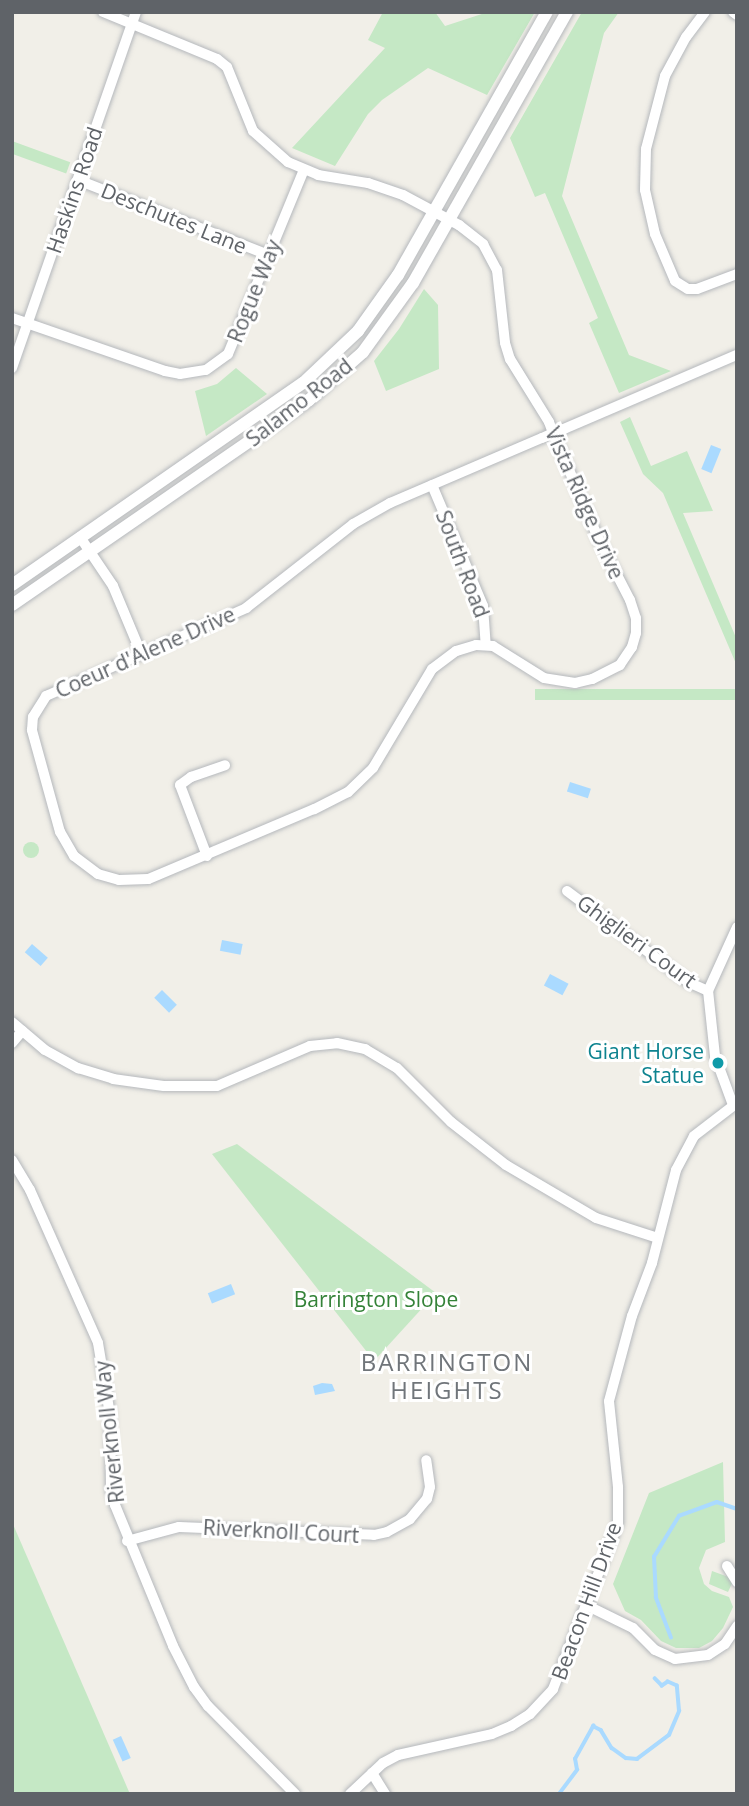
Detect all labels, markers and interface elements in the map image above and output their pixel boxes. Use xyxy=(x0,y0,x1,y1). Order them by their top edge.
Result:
street label: Haskins Road xyxy=(41,124,107,256)
street label: Deschutes Lane xyxy=(97,177,251,259)
street label: Rogue Way xyxy=(222,236,286,346)
street label: Salamo Road xyxy=(241,353,357,451)
street label: Vista Ridge Drive xyxy=(540,423,630,583)
street label: South Road xyxy=(431,507,495,621)
street label: Coeur d'Alene Drive xyxy=(51,601,239,703)
street label: Ghiglieri Court xyxy=(572,889,702,993)
place label: Giant Horse Statue xyxy=(587,1038,704,1088)
marker: Giant Horse Statue xyxy=(710,1055,726,1071)
park label: Barrington Slope xyxy=(294,1286,458,1312)
district label: BARRINGTON HEIGHTS xyxy=(362,1348,532,1404)
street label: Riverknoll Way xyxy=(89,1359,129,1505)
street label: Riverknoll Court xyxy=(202,1514,360,1548)
street label: Beacon Hill Drive xyxy=(546,1519,626,1683)

